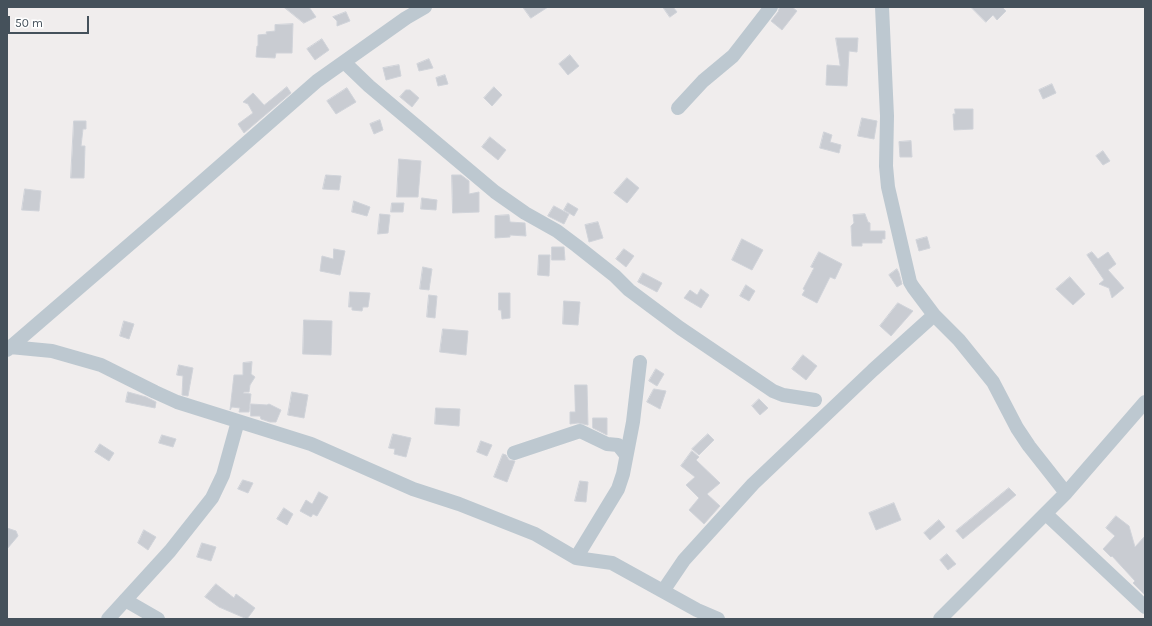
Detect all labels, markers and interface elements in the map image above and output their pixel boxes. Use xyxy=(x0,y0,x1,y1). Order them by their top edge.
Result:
scale bar xyxy=(10,8,91,34)
text: 50 m xyxy=(15,16,43,30)

